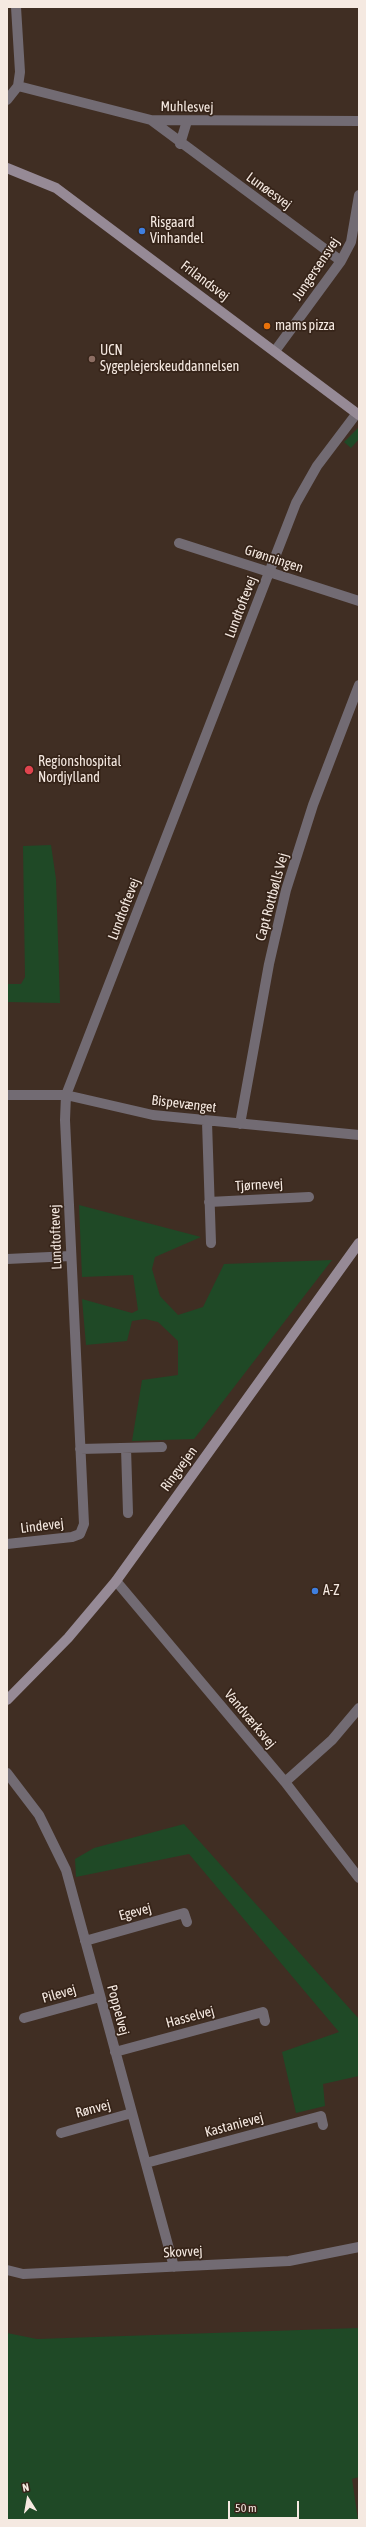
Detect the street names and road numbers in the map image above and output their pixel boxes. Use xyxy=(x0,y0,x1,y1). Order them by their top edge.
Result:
street label: Muhlesvej xyxy=(160,98,214,116)
street label: Lunøesvej xyxy=(243,169,295,213)
street label: Jungersensvej xyxy=(289,234,343,304)
street label: Frilandsvej xyxy=(177,257,233,305)
street label: Grønningen xyxy=(243,542,305,576)
street label: Lundtoftevej xyxy=(221,574,261,640)
street label: Capt Rottbølls Vej xyxy=(252,851,292,943)
street label: Lundtoftevej xyxy=(104,876,144,942)
street label: Bispevænget xyxy=(151,1092,217,1116)
street label: Tjørnevej xyxy=(235,1175,283,1195)
street label: Lundtoftevej xyxy=(46,1204,66,1270)
street label: Ringvejen xyxy=(157,1443,201,1495)
street label: Lindevej xyxy=(19,1515,65,1537)
street label: Vandværksvej xyxy=(221,1686,279,1752)
street label: Egevej xyxy=(117,1900,153,1924)
street label: Pilevej xyxy=(40,1981,78,2007)
street label: Poppelvej xyxy=(103,1983,133,2037)
street label: Hasselvej xyxy=(164,2002,216,2032)
street label: Rønvej xyxy=(74,2096,112,2122)
street label: Kastanievej xyxy=(203,2109,265,2141)
street label: Skovvej xyxy=(163,2243,203,2261)

